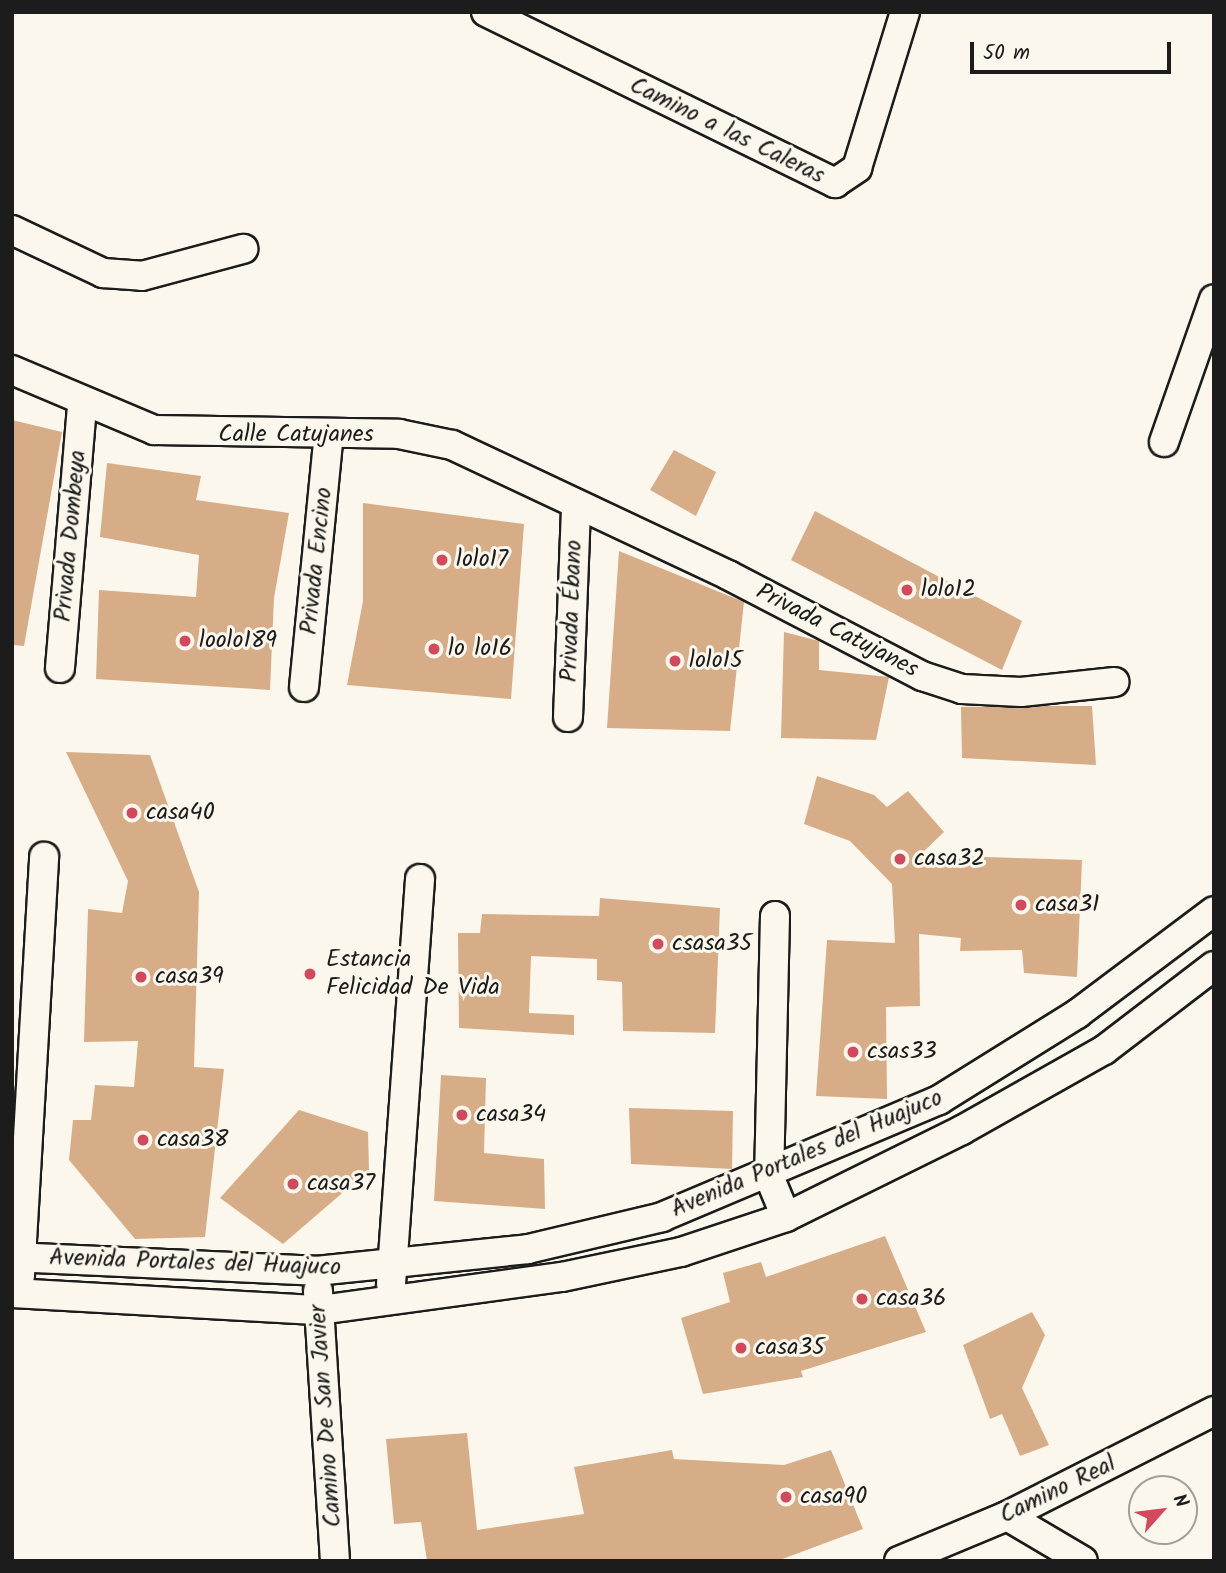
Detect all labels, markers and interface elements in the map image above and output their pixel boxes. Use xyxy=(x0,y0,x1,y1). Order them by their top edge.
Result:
scale bar xyxy=(974,28,1175,72)
text: 50 m xyxy=(983,37,1030,70)
street label: Camino a las Caleras xyxy=(625,71,829,191)
street label: Calle Catujanes xyxy=(218,421,374,449)
street label: Privada Dombeya xyxy=(49,449,93,623)
street label: Privada Encino xyxy=(295,486,339,636)
street label: Privada Ébano xyxy=(555,539,589,683)
place label: lolo17 xyxy=(456,546,508,574)
marker: lolo17 xyxy=(434,552,450,568)
place label: lolo12 xyxy=(921,576,976,604)
street label: Privada Catujanes xyxy=(751,578,923,684)
marker: lolo12 xyxy=(899,582,915,598)
place label: loolo189 xyxy=(199,627,277,655)
marker: loolo189 xyxy=(177,633,193,649)
place label: lo lo16 xyxy=(448,635,512,663)
marker: lo lo16 xyxy=(426,641,442,657)
place label: lolo15 xyxy=(689,647,743,675)
marker: lolo15 xyxy=(667,653,683,669)
place label: casa40 xyxy=(146,799,215,827)
marker: casa40 xyxy=(124,805,140,821)
place label: casa32 xyxy=(914,845,985,873)
marker: casa32 xyxy=(892,851,908,867)
place label: casa31 xyxy=(1035,891,1100,919)
marker: casa31 xyxy=(1013,897,1029,913)
place label: csasa35 xyxy=(672,930,752,958)
marker: csasa35 xyxy=(650,936,666,952)
place label: Estancia Felicidad De Vida xyxy=(326,946,500,1002)
place label: casa39 xyxy=(155,963,224,991)
marker: Estancia Felicidad De Vida xyxy=(300,964,320,984)
marker: casa39 xyxy=(133,969,149,985)
place label: csas33 xyxy=(867,1038,937,1066)
marker: csas33 xyxy=(845,1044,861,1060)
street label: Avenida Portales del Huajuco xyxy=(667,1084,947,1224)
place label: casa34 xyxy=(476,1101,546,1129)
marker: casa34 xyxy=(454,1107,470,1123)
place label: casa38 xyxy=(157,1126,229,1154)
marker: casa38 xyxy=(135,1132,151,1148)
place label: casa37 xyxy=(307,1170,375,1198)
marker: casa37 xyxy=(285,1176,301,1192)
street label: Avenida Portales del Huajuco xyxy=(49,1244,341,1282)
place label: casa36 xyxy=(876,1285,946,1313)
marker: casa36 xyxy=(854,1291,870,1307)
street label: Camino De San Javier xyxy=(304,1304,348,1528)
place label: casa35 xyxy=(755,1334,825,1362)
marker: casa35 xyxy=(733,1340,749,1356)
street label: Camino Real xyxy=(995,1450,1121,1530)
north arrow xyxy=(1128,1475,1198,1545)
place label: casa90 xyxy=(800,1483,867,1511)
marker: casa90 xyxy=(778,1489,794,1505)
text: N xyxy=(1164,1489,1196,1513)

